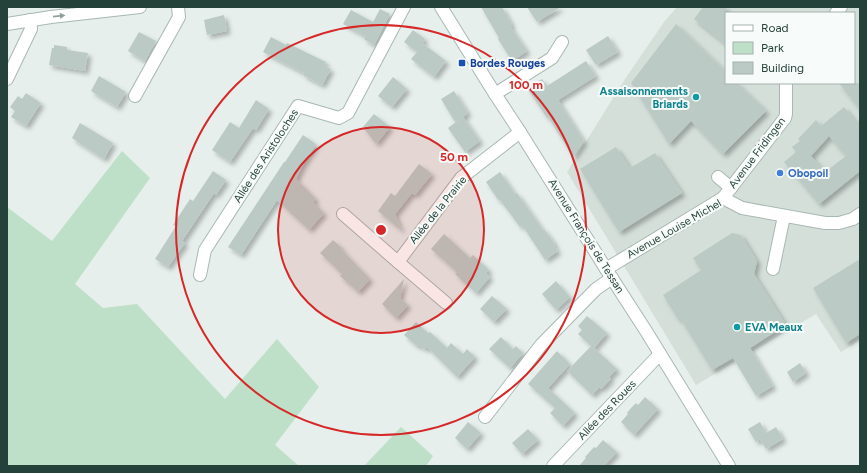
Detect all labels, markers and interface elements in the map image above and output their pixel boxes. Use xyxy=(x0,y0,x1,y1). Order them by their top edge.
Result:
legend xyxy=(725,12,855,84)
one-way arrow xyxy=(53,13,65,19)
text: Road xyxy=(761,21,789,35)
text: Park xyxy=(761,41,784,55)
place label: Bordes Rouges xyxy=(470,57,545,70)
marker: Bordes Rouges xyxy=(457,58,467,68)
text: Building xyxy=(761,61,804,75)
text: 100 m xyxy=(509,78,543,92)
place label: Assaisonnements Briards xyxy=(600,85,688,111)
marker: Assaisonnements Briards xyxy=(691,92,701,102)
street label: Allée des Aristoloches xyxy=(231,107,301,205)
street label: Avenue Fridingen xyxy=(726,115,788,191)
text: 50 m xyxy=(440,150,468,164)
place label: Obopoil xyxy=(788,167,828,180)
marker: Obopoil xyxy=(775,168,785,178)
street label: Allée de la Prairie xyxy=(407,173,469,247)
street label: Avenue François de Tessan xyxy=(545,176,627,296)
street label: Avenue Louise Michel xyxy=(624,197,724,261)
centre of rings xyxy=(374,223,388,237)
place label: EVA Meaux xyxy=(745,321,803,334)
marker: EVA Meaux xyxy=(732,322,742,332)
street label: Allée des Roues xyxy=(575,377,639,443)

